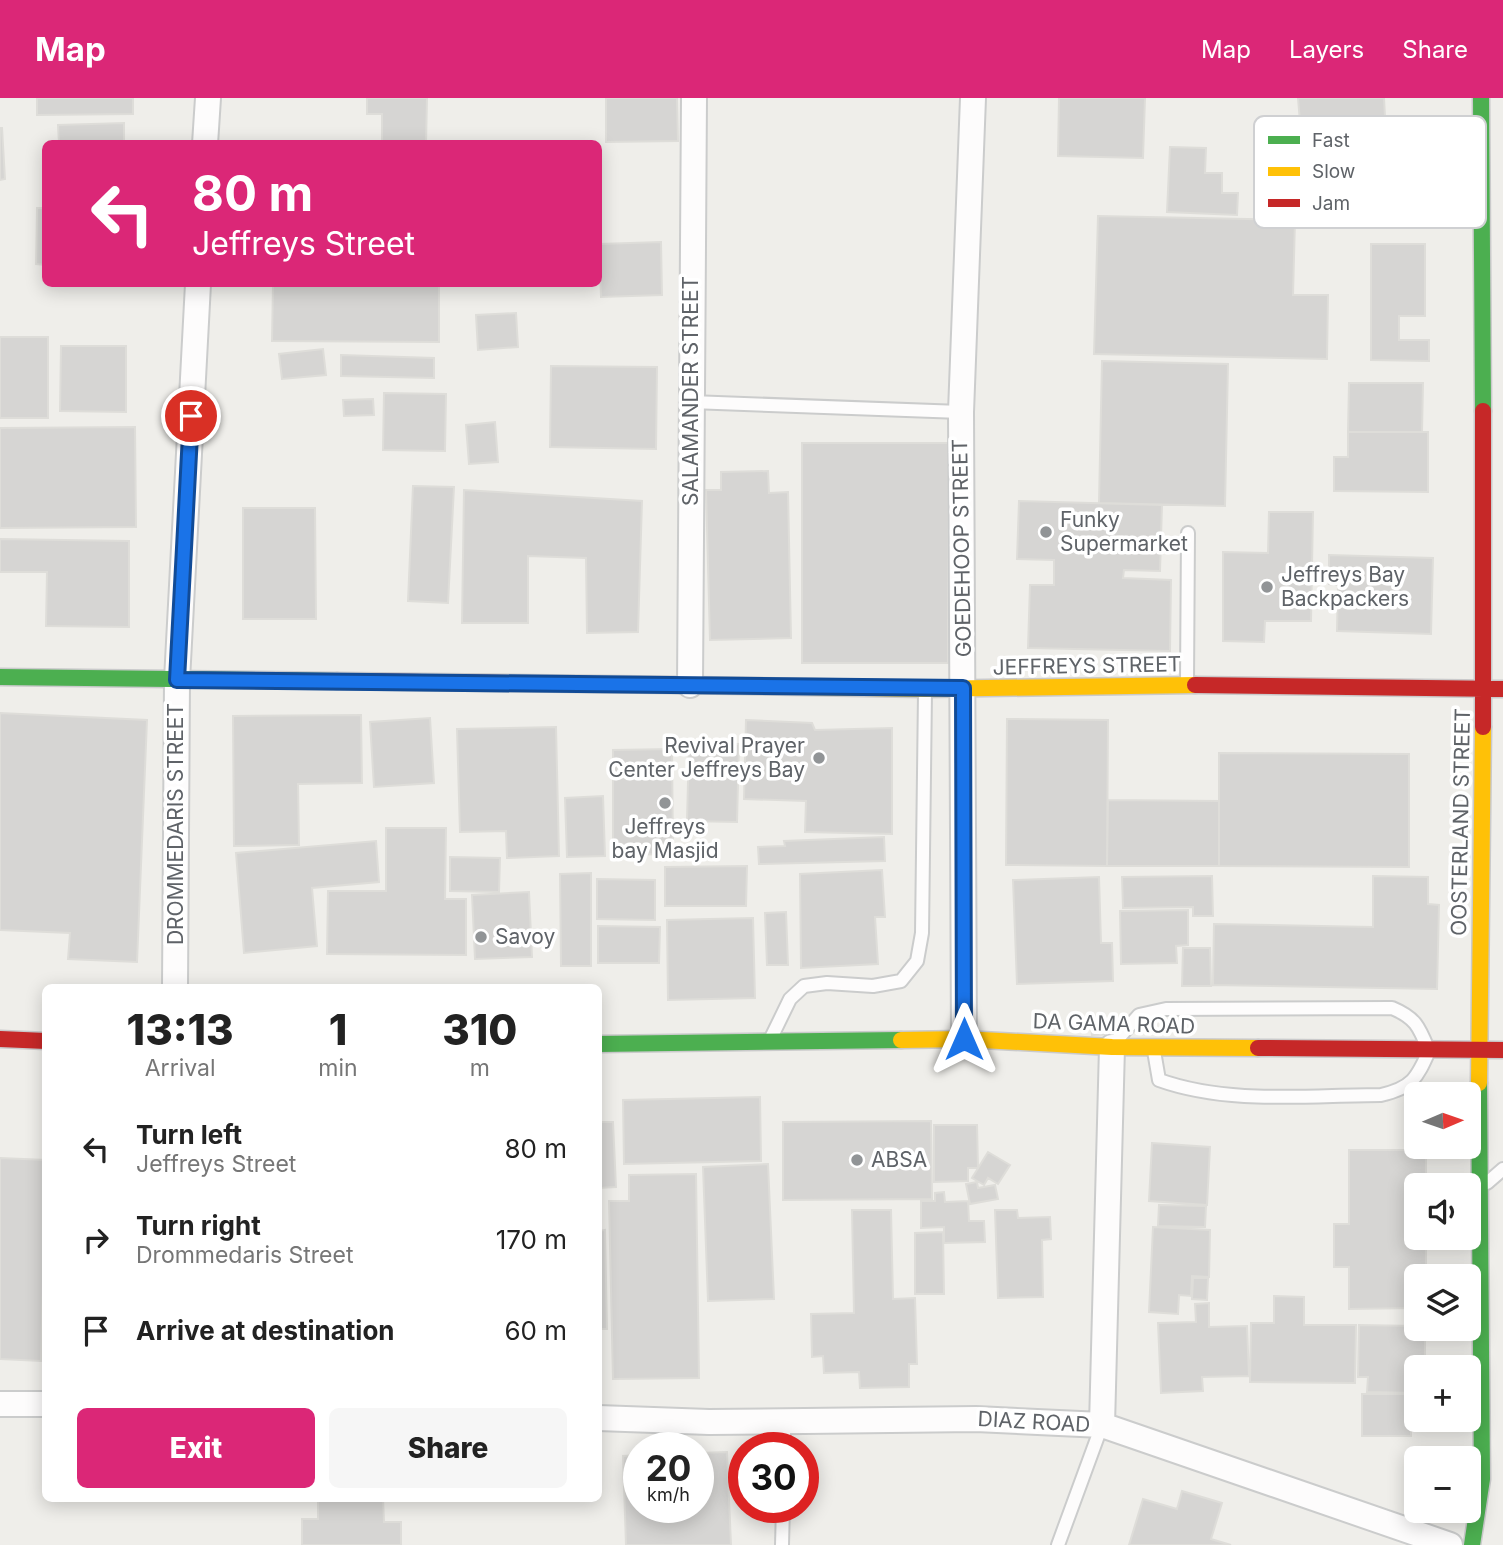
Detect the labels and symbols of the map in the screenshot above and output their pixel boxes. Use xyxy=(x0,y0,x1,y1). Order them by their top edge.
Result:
legend xyxy=(1254,116,1486,228)
text: Fast xyxy=(1312,129,1350,152)
text: Slow xyxy=(1312,160,1355,183)
text: Jam xyxy=(1312,192,1350,215)
street label: SALAMANDER STREET xyxy=(678,276,703,506)
pin xyxy=(161,386,221,446)
street label: GOEDEHOOP STREET xyxy=(947,439,976,657)
place label: Funky Supermarket xyxy=(1060,507,1188,556)
marker: Funky Supermarket xyxy=(1038,524,1054,540)
place label: Jeffreys Bay Backpackers xyxy=(1281,562,1409,611)
marker: Jeffreys Bay Backpackers xyxy=(1259,579,1275,595)
street label: JEFFREYS STREET xyxy=(993,651,1181,680)
street label: DROMMEDARIS STREET xyxy=(163,703,188,945)
street label: OOSTERLAND STREET xyxy=(1446,708,1475,936)
place label: Revival Prayer Center Jeffreys Bay xyxy=(608,733,805,782)
marker: Revival Prayer Center Jeffreys Bay xyxy=(811,750,827,766)
marker: Jeffreys bay Masjid xyxy=(657,795,673,811)
place label: Jeffreys bay Masjid xyxy=(611,814,719,863)
place label: Savoy xyxy=(495,924,556,949)
marker: Savoy xyxy=(473,929,489,945)
position arrow xyxy=(927,1002,1001,1076)
street label: DA GAMA ROAD xyxy=(1032,1008,1196,1039)
north arrow xyxy=(1404,1082,1480,1158)
place label: ABSA xyxy=(871,1147,927,1172)
marker: ABSA xyxy=(849,1152,865,1168)
street label: DIAZ ROAD xyxy=(977,1406,1091,1437)
speed limit sign: 30 xyxy=(728,1432,819,1523)

